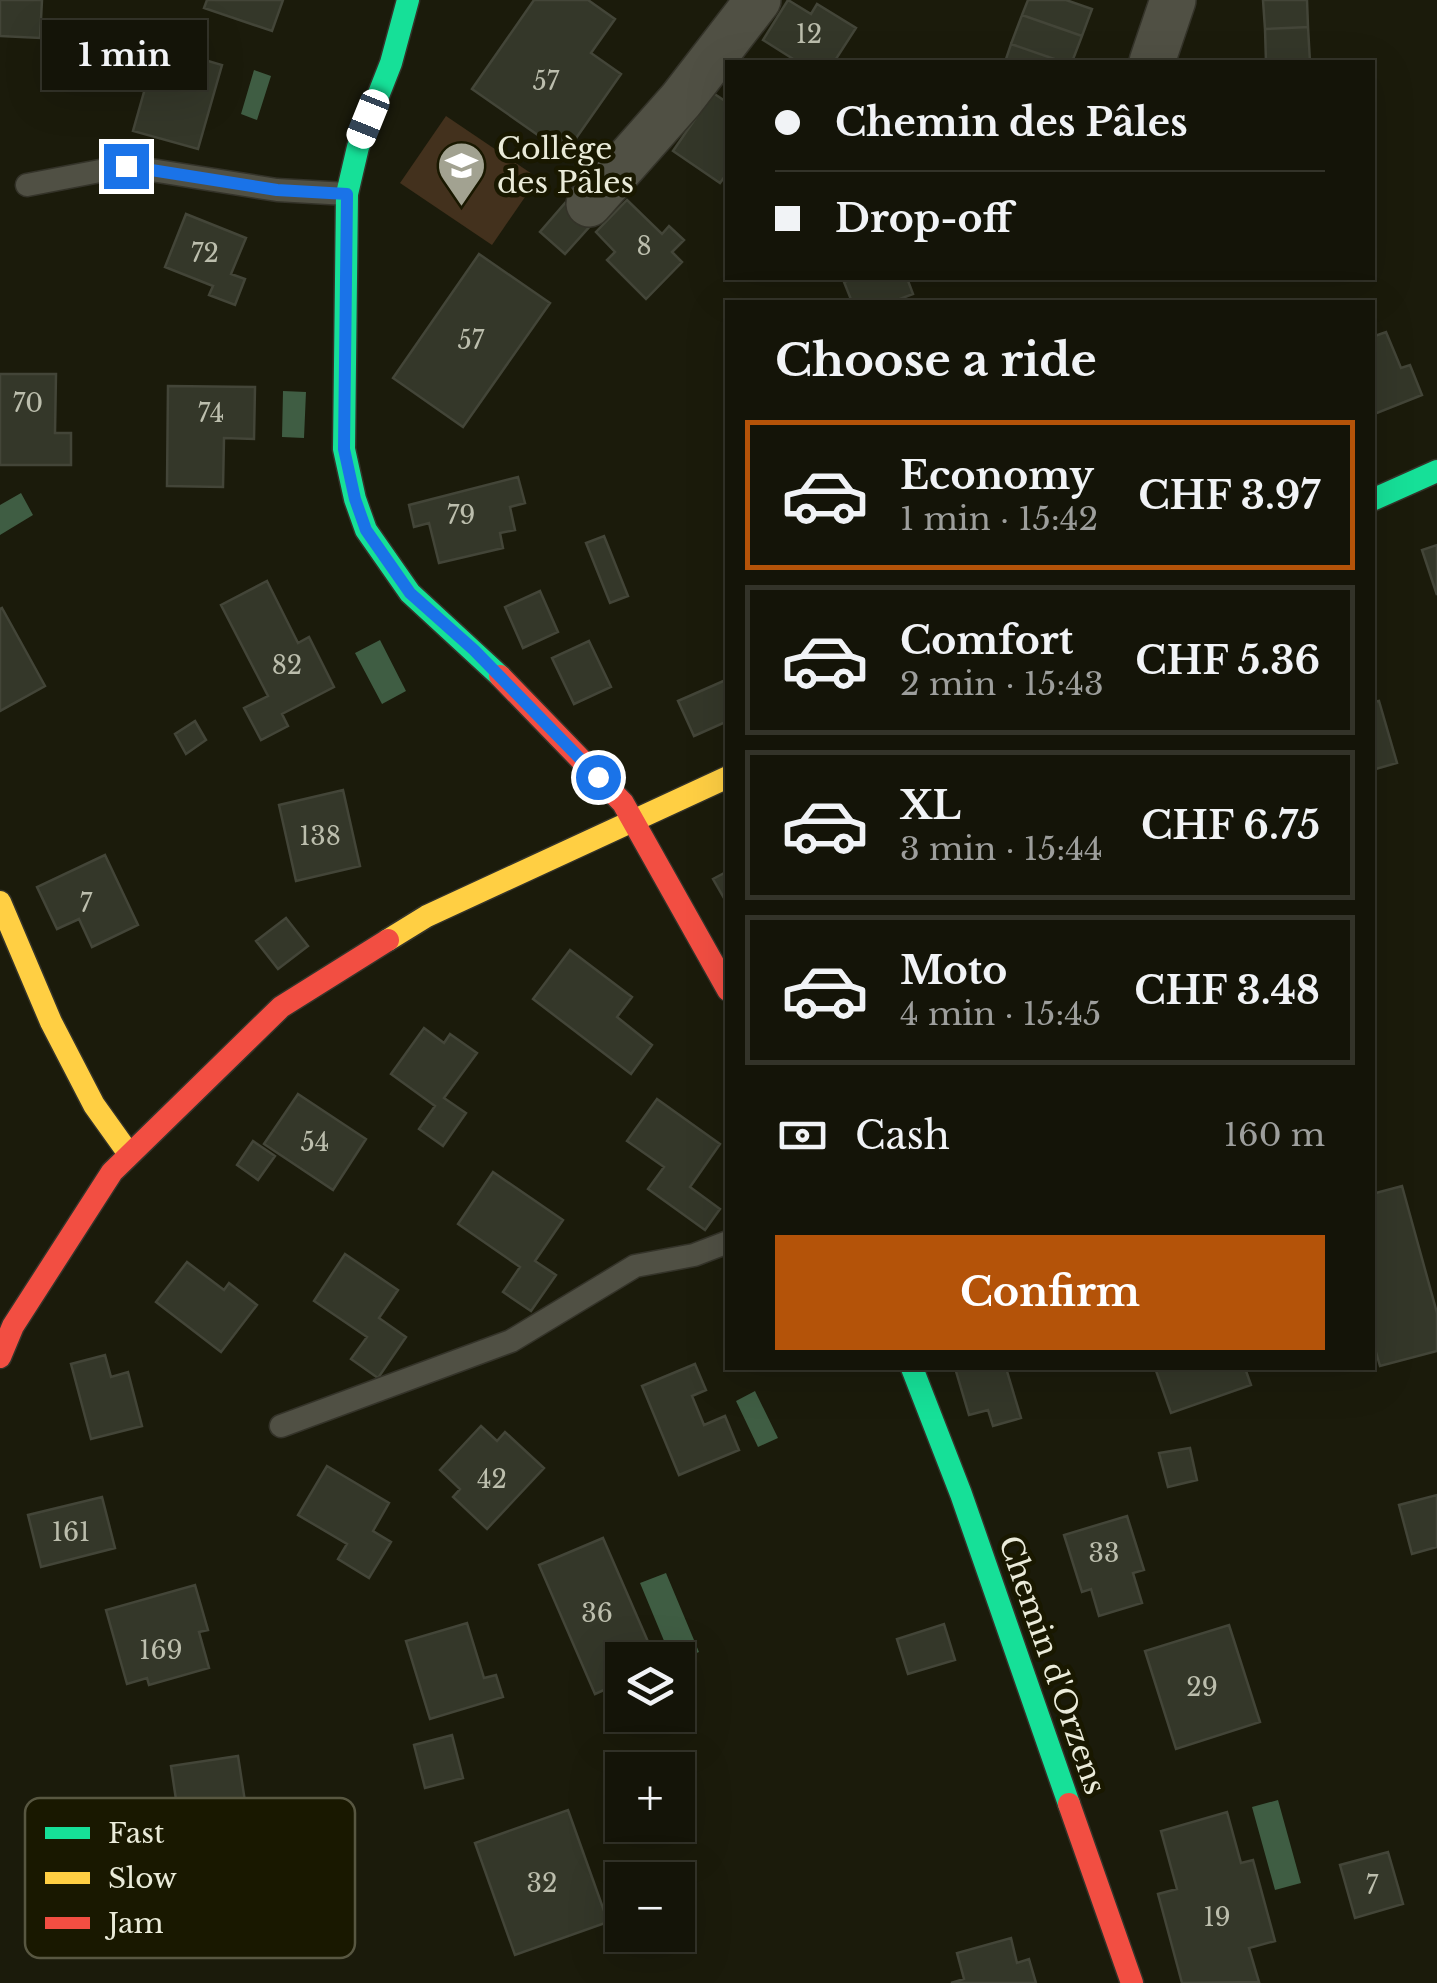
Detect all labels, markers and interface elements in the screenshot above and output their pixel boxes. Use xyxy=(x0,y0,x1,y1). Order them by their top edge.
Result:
house number: 12 xyxy=(796,19,822,50)
callout: 1 min xyxy=(44,21,208,91)
text: 1 min xyxy=(78,35,171,75)
house number: 57 xyxy=(533,66,560,97)
car xyxy=(343,86,393,152)
text: Chemin des Pâles xyxy=(835,99,1188,146)
place label: Collège des Pâles xyxy=(497,130,634,201)
school or university icon: Collège des Pâles xyxy=(436,140,488,208)
route end xyxy=(104,144,149,189)
text: Drop-off xyxy=(835,195,1012,242)
house number: 8 xyxy=(636,231,652,262)
house number: 72 xyxy=(191,238,219,269)
house number: 57 xyxy=(458,325,485,356)
text: Choose a ride xyxy=(775,332,1097,388)
house number: 70 xyxy=(13,388,43,419)
house number: 74 xyxy=(198,398,224,429)
icon: car xyxy=(780,450,870,540)
text: Economy xyxy=(900,452,1094,499)
text: CHF 3.97 xyxy=(1138,472,1320,519)
text: 1 min · 15:42 xyxy=(900,499,1098,539)
house number: 79 xyxy=(447,500,475,531)
icon: car xyxy=(780,615,870,705)
text: Comfort xyxy=(900,617,1073,664)
text: CHF 5.36 xyxy=(1135,637,1320,684)
house number: 82 xyxy=(272,650,302,681)
text: 2 min · 15:43 xyxy=(900,664,1104,704)
route start xyxy=(576,755,621,800)
icon: car xyxy=(780,780,870,870)
text: XL xyxy=(900,782,961,829)
text: CHF 6.75 xyxy=(1141,802,1320,849)
house number: 138 xyxy=(299,821,341,852)
text: 3 min · 15:44 xyxy=(900,829,1103,869)
house number: 7 xyxy=(80,888,93,919)
icon: car xyxy=(780,945,870,1035)
text: Moto xyxy=(900,947,1007,994)
text: CHF 3.48 xyxy=(1134,967,1320,1014)
text: 4 min · 15:45 xyxy=(900,994,1101,1034)
icon: cash xyxy=(775,1108,830,1163)
text: Cash xyxy=(855,1112,950,1159)
text: 160 m xyxy=(1224,1115,1325,1155)
house number: 54 xyxy=(301,1127,329,1158)
button: Confirm xyxy=(775,1235,1325,1350)
house number: 42 xyxy=(477,1464,507,1495)
house number: 161 xyxy=(52,1517,90,1548)
street label: Chemin d'Orzens xyxy=(991,1531,1114,1799)
house number: 33 xyxy=(1089,1538,1119,1569)
house number: 36 xyxy=(581,1598,613,1629)
house number: 169 xyxy=(139,1635,183,1666)
map controls xyxy=(605,1642,695,1952)
button: layers xyxy=(605,1642,695,1732)
house number: 29 xyxy=(1186,1672,1218,1703)
button: + xyxy=(605,1752,695,1842)
legend xyxy=(25,1798,355,1958)
text: Fast xyxy=(108,1816,165,1851)
text: Slow xyxy=(108,1861,177,1896)
button: − xyxy=(605,1862,695,1952)
house number: 32 xyxy=(527,1868,557,1899)
house number: 7 xyxy=(1366,1870,1379,1901)
house number: 19 xyxy=(1203,1902,1231,1933)
text: Jam xyxy=(104,1906,164,1941)

